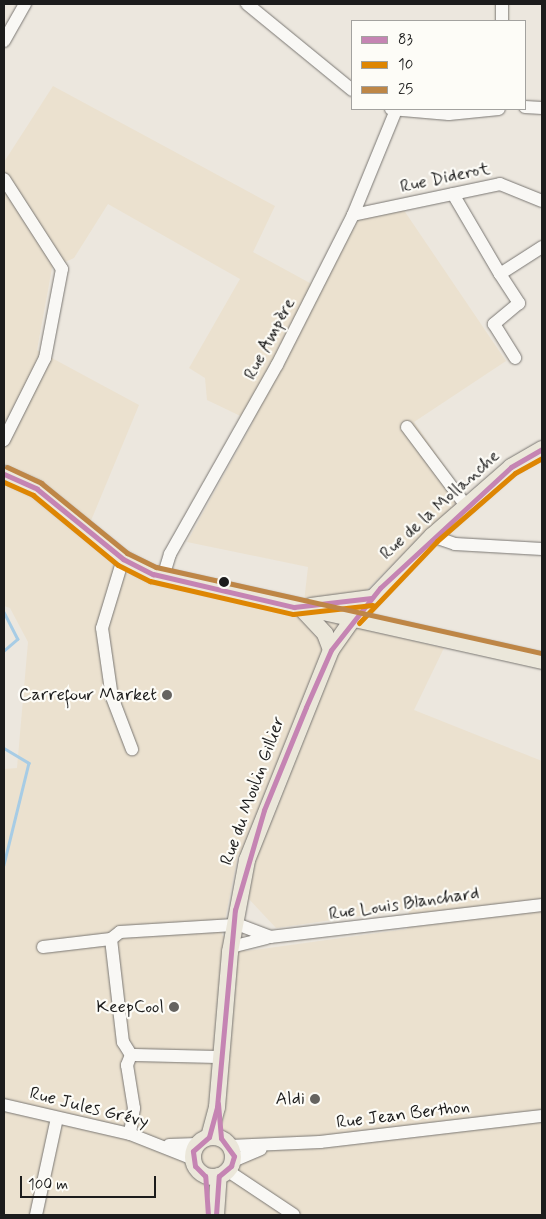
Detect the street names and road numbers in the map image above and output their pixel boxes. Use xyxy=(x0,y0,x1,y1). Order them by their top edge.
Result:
street label: Rue Diderot xyxy=(399,158,491,198)
street label: Rue Ampère xyxy=(239,294,301,384)
street label: Rue de la Mollanche xyxy=(378,448,502,562)
street label: Rue du Moulin Gillier xyxy=(216,715,290,867)
street label: Rue Louis Blanchard xyxy=(325,882,483,926)
street label: Rue Jules Grévy xyxy=(28,1083,150,1133)
street label: Rue Jean Berthon xyxy=(335,1096,471,1134)

